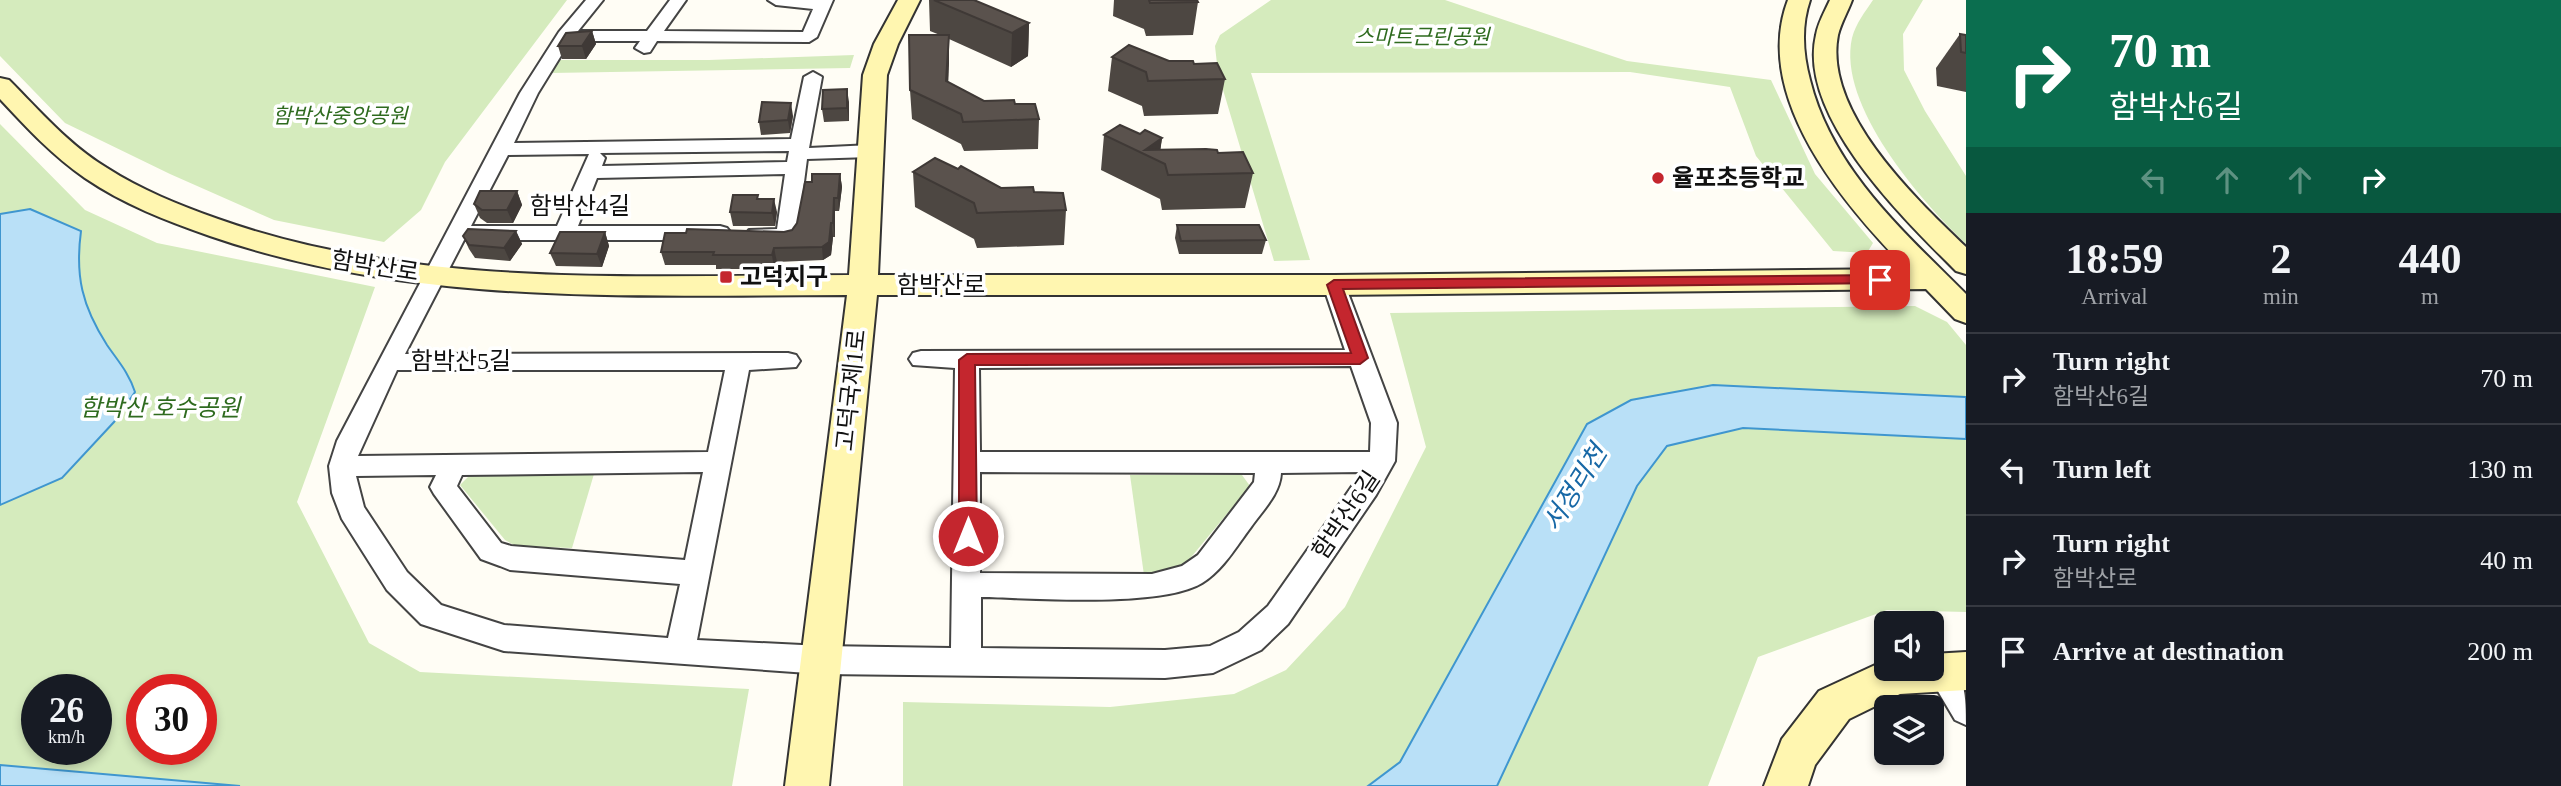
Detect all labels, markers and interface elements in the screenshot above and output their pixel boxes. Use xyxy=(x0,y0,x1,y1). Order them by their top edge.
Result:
text: 70 m xyxy=(2109,23,2211,78)
park label: 스마트근린공원 xyxy=(1354,25,1491,49)
icon: right xyxy=(1994,28,2085,119)
text: 함박산6길 xyxy=(2109,89,2243,125)
park label: 함박산중앙공원 xyxy=(272,104,409,128)
icon: left xyxy=(2135,161,2173,199)
icon: ahead xyxy=(2208,161,2246,199)
icon: ahead xyxy=(2281,161,2319,199)
icon: right xyxy=(2354,161,2392,199)
place label: 율포초등학교 xyxy=(1672,165,1804,191)
marker: 율포초등학교 xyxy=(1650,170,1666,186)
street label: 함박산4길 xyxy=(530,193,630,219)
text: 18:59 xyxy=(2066,236,2164,282)
text: 2 xyxy=(2270,236,2291,282)
text: 440 xyxy=(2398,236,2461,282)
street label: 함박산로 xyxy=(329,246,421,286)
pin xyxy=(1850,250,1910,310)
icon: arrive xyxy=(1861,261,1899,299)
place label: 고덕지구 xyxy=(740,264,828,290)
marker: 고덕지구 xyxy=(718,269,734,285)
street label: 함박산로 xyxy=(897,272,985,298)
text: Arrival xyxy=(2081,284,2148,309)
text: min xyxy=(2263,284,2299,309)
text: m xyxy=(2421,284,2439,309)
street label: 고덕국제1로 xyxy=(832,328,870,452)
text: Turn right xyxy=(2053,347,2170,376)
street label: 함박산5길 xyxy=(411,348,511,374)
icon: right xyxy=(1994,360,2032,398)
text: 70 m xyxy=(2480,364,2533,393)
text: 함박산6길 xyxy=(2053,384,2149,409)
park label: 함박산 호수공원 xyxy=(80,395,242,421)
water label: 서정리천 xyxy=(1537,437,1614,536)
icon: left xyxy=(1994,451,2032,489)
text: Turn left xyxy=(2053,455,2151,484)
text: 130 m xyxy=(2467,455,2533,484)
street label: 함박산6길 xyxy=(1307,466,1385,564)
position arrow xyxy=(931,499,1005,573)
text: Turn right xyxy=(2053,529,2170,558)
icon: right xyxy=(1994,542,2032,580)
text: 40 m xyxy=(2480,546,2533,575)
text: 함박산로 xyxy=(2053,566,2138,591)
map controls xyxy=(1874,611,1944,765)
button: sound xyxy=(1874,611,1944,681)
icon: arrive xyxy=(1994,633,2032,671)
text: Arrive at destination xyxy=(2053,637,2284,666)
text: 200 m xyxy=(2467,637,2533,666)
speed limit sign: 30 xyxy=(126,674,217,765)
text: 26 xyxy=(49,691,84,730)
button: layers xyxy=(1874,695,1944,765)
text: km/h xyxy=(48,727,85,747)

